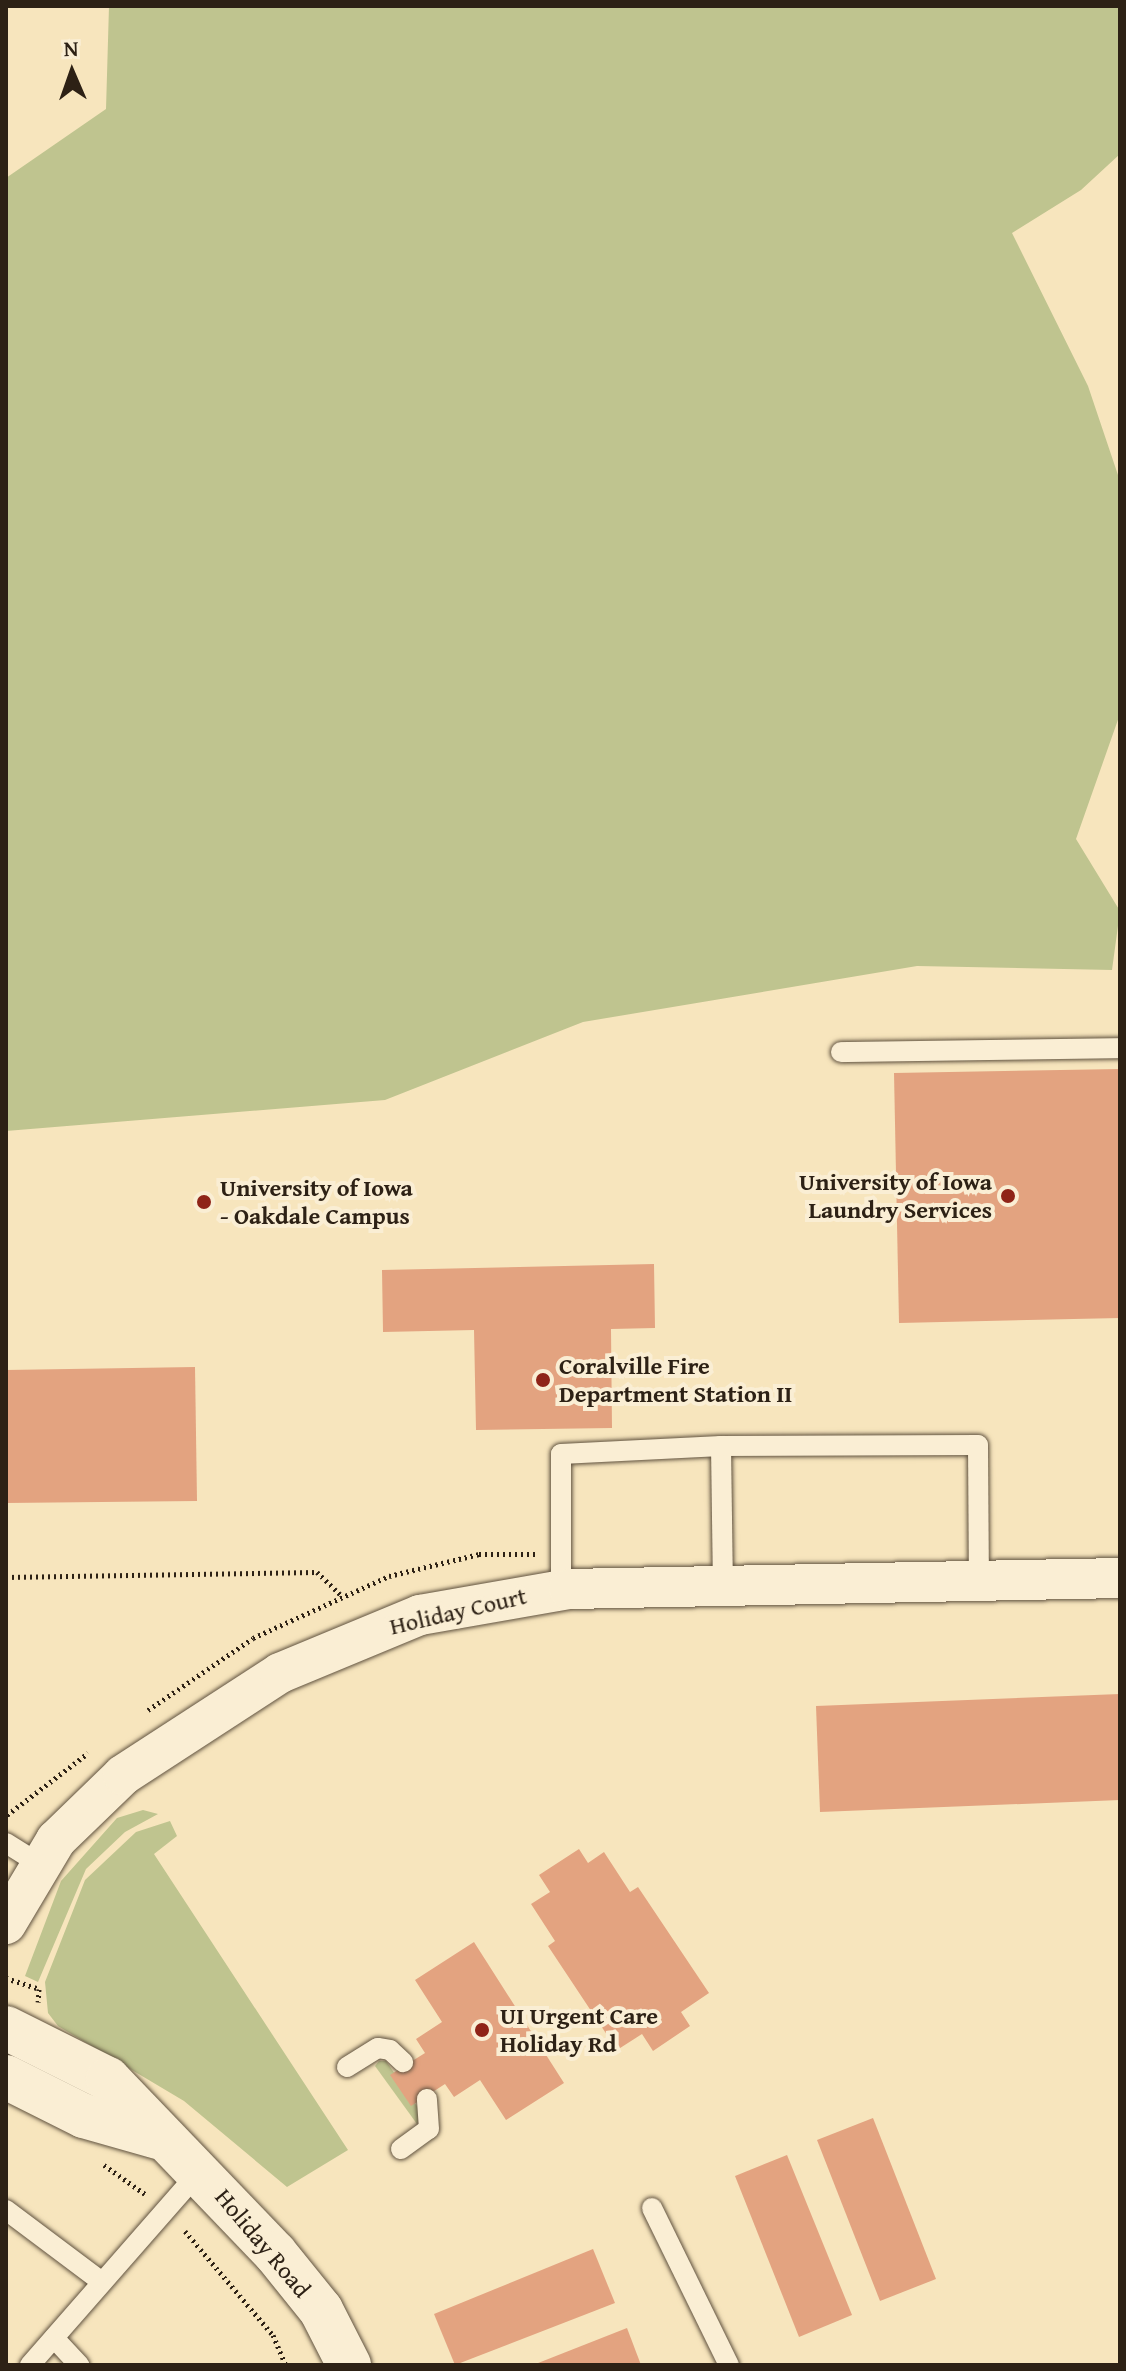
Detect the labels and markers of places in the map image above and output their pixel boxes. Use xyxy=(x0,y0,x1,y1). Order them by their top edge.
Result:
place label: University of Iowa Laundry Services xyxy=(799,1168,992,1224)
place label: University of Iowa - Oakdale Campus xyxy=(220,1174,413,1230)
marker: University of Iowa Laundry Services xyxy=(999,1187,1017,1205)
marker: University of Iowa - Oakdale Campus xyxy=(195,1193,213,1211)
place label: Coralville Fire Department Station II xyxy=(559,1352,792,1408)
marker: Coralville Fire Department Station II xyxy=(534,1371,552,1389)
place label: UI Urgent Care Holiday Rd xyxy=(500,2002,658,2058)
marker: UI Urgent Care Holiday Rd xyxy=(471,2019,493,2041)

